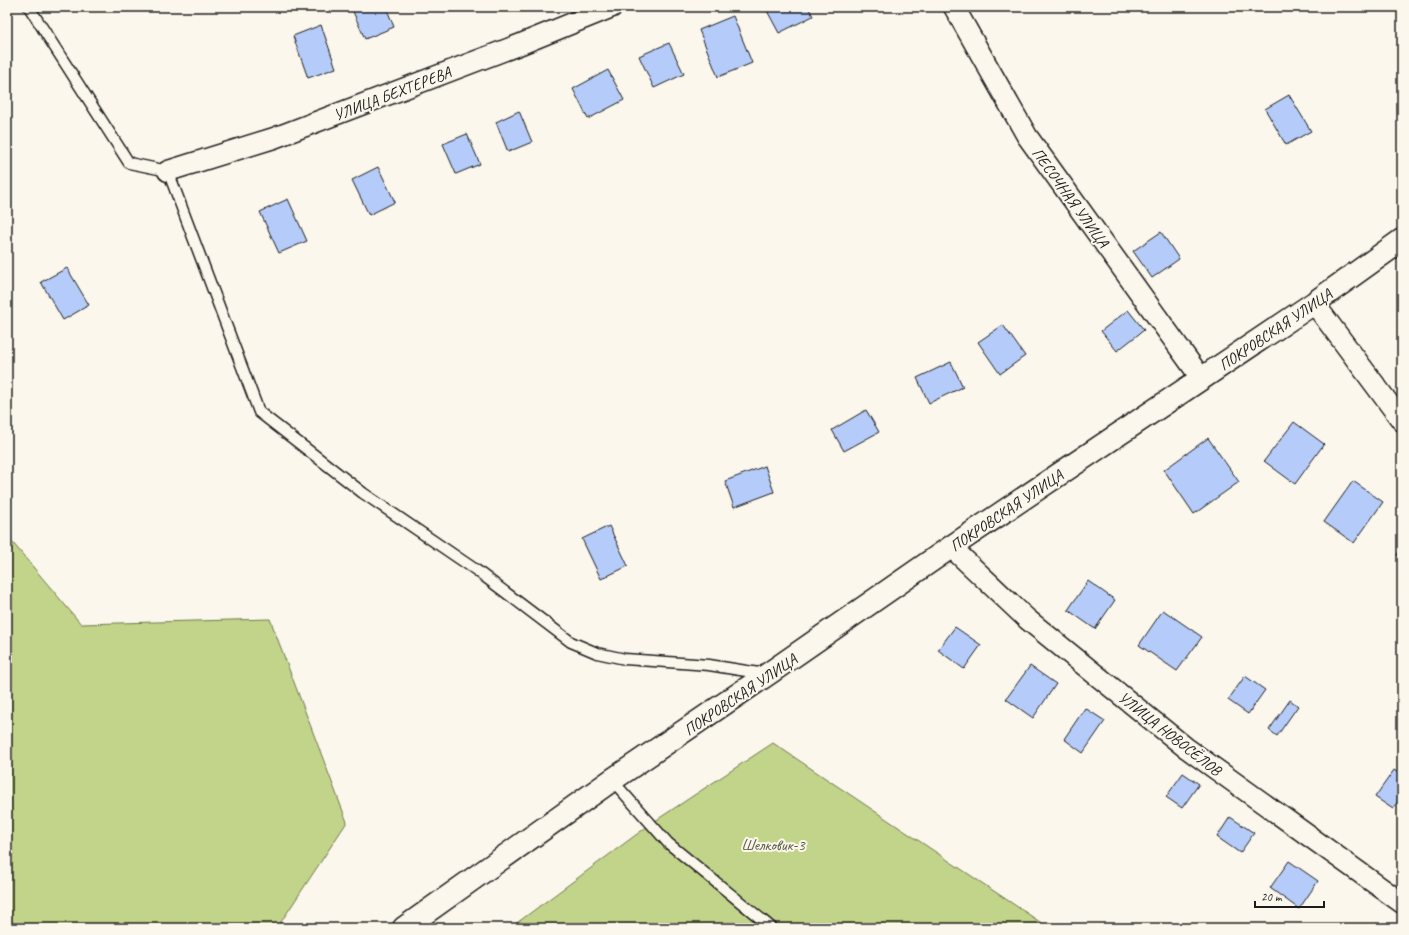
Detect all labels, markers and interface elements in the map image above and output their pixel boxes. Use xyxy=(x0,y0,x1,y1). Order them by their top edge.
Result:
street label: УЛИЦА БЕХТЕРЕВА xyxy=(331,62,455,125)
street label: ПЕСОЧНАЯ УЛИЦА xyxy=(1027,144,1114,252)
street label: ПОКРОВСКАЯ УЛИЦА xyxy=(1215,284,1337,375)
street label: ПОКРОВСКАЯ УЛИЦА xyxy=(946,465,1068,556)
street label: ПОКРОВСКАЯ УЛИЦА xyxy=(680,649,802,740)
street label: УЛИЦА НОВОСЁЛОВ xyxy=(1114,687,1227,782)
park label: Шелковик-3 xyxy=(741,835,807,855)
scale bar xyxy=(1255,883,1324,909)
text: 20 m xyxy=(1261,889,1283,905)

